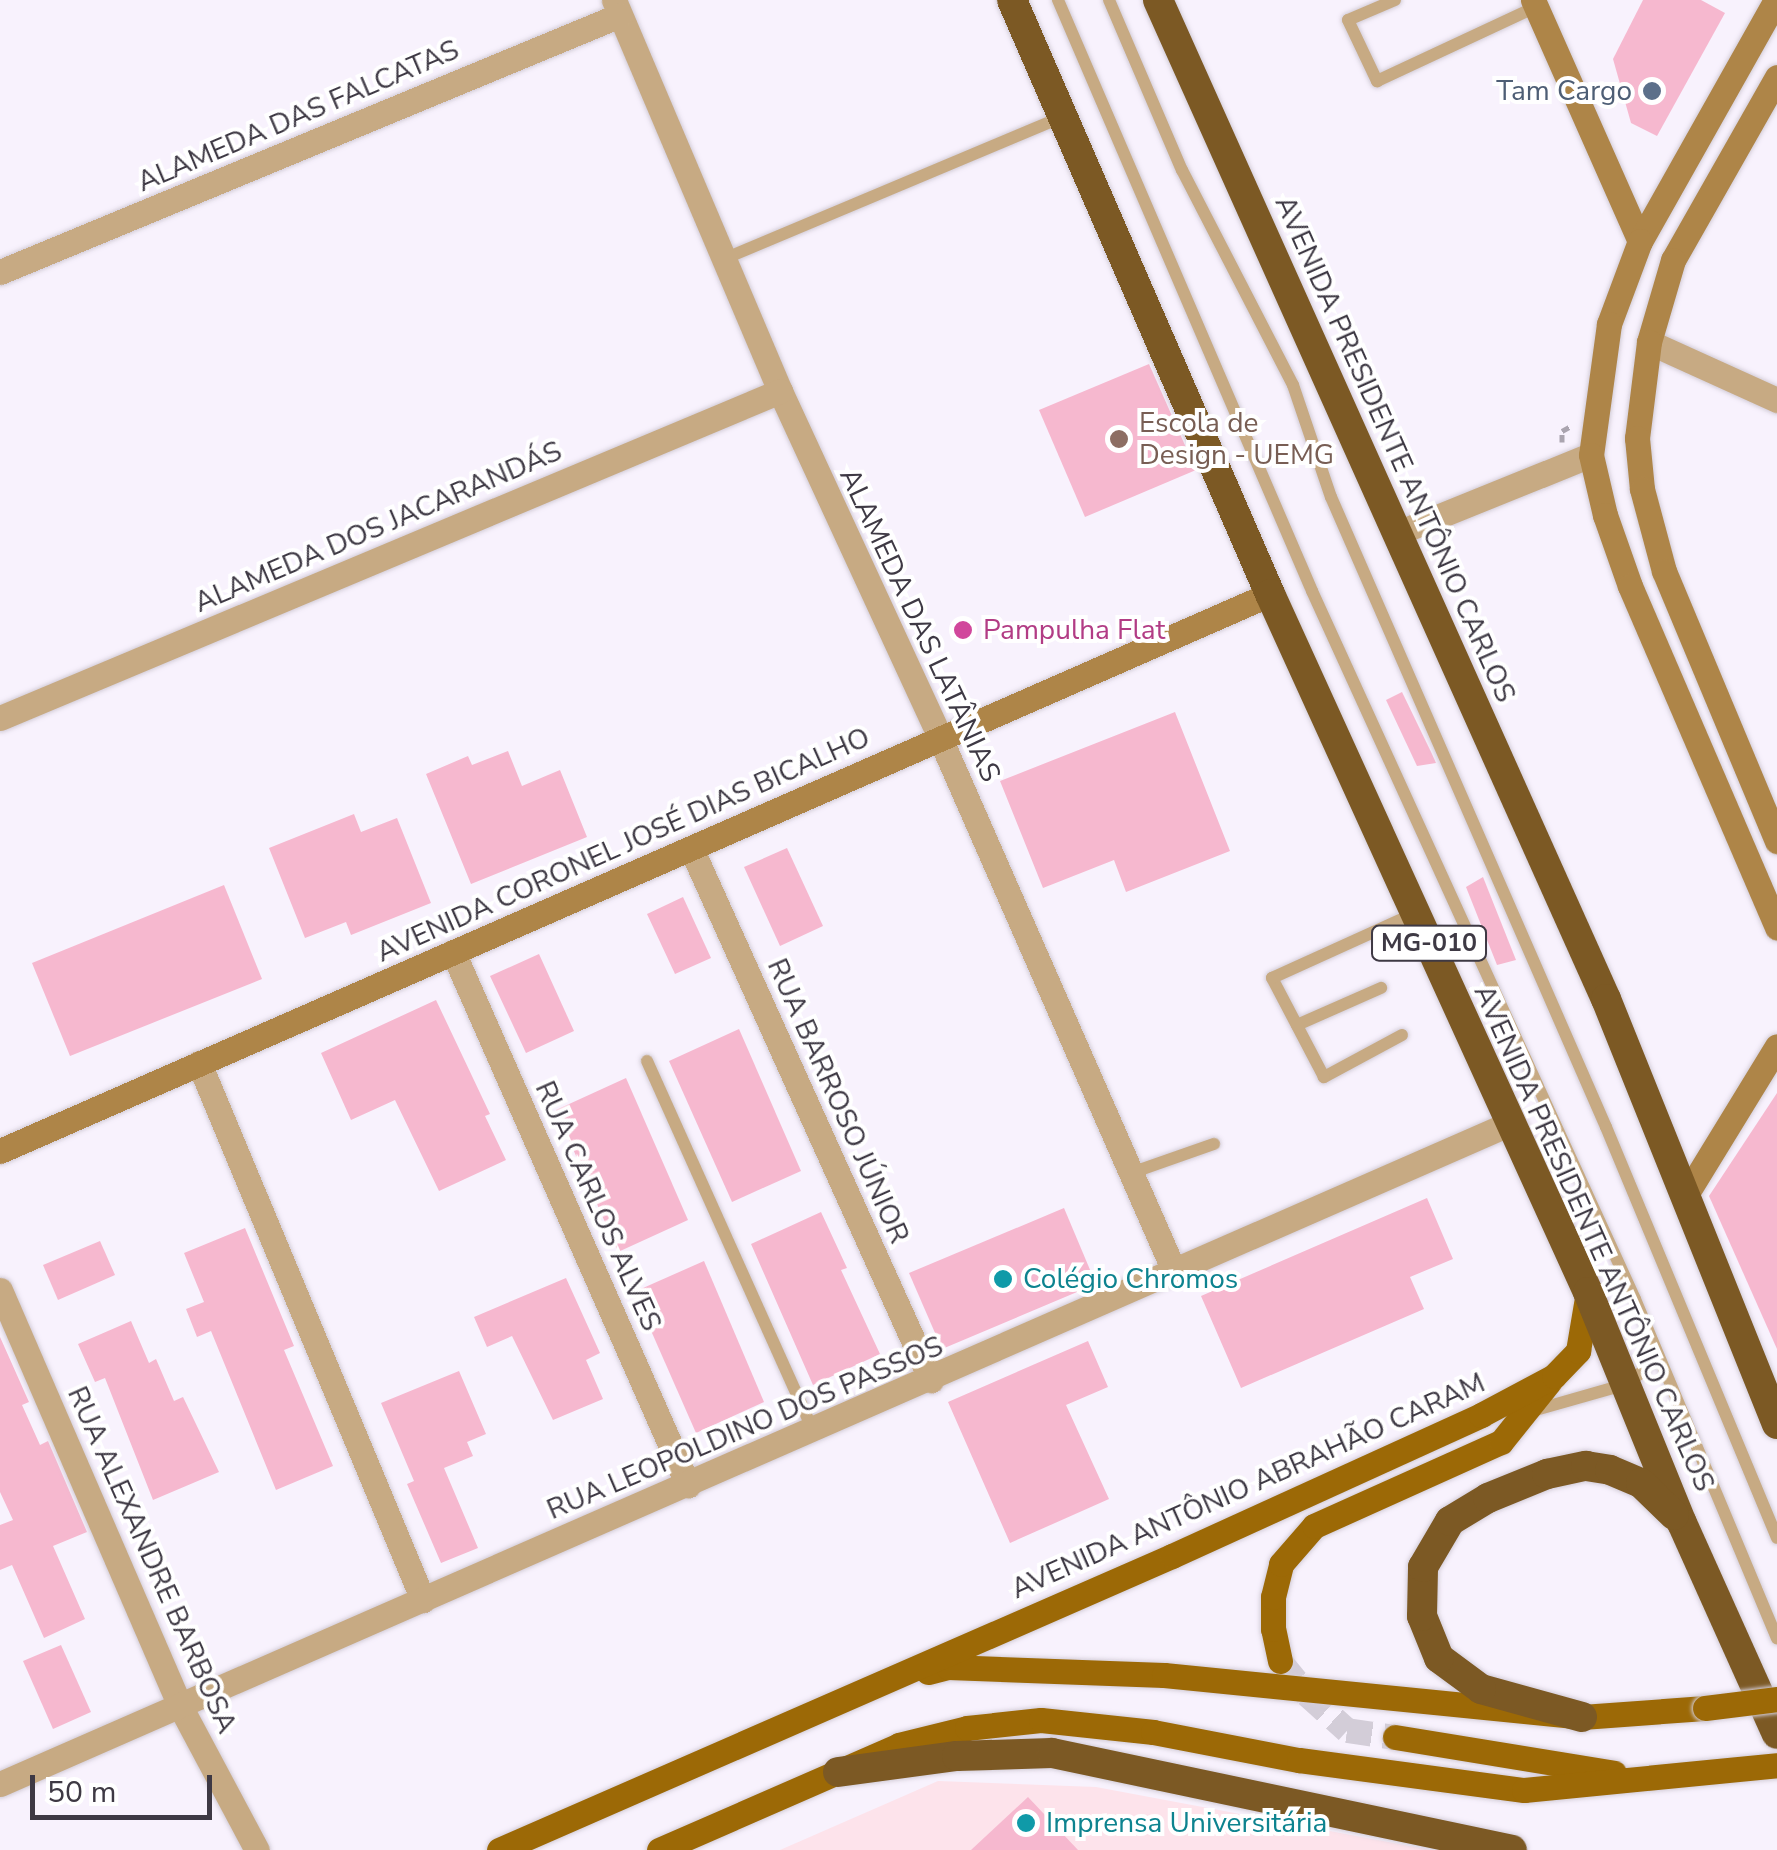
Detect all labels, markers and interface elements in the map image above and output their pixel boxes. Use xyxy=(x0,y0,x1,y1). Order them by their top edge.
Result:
street label: ALAMEDA DAS FALCATAS xyxy=(132,33,464,199)
place label: Tam Cargo xyxy=(1496,74,1632,108)
marker: Tam Cargo xyxy=(1641,80,1663,102)
street label: AVENIDA PRESIDENTE ANTÔNIO CARLOS xyxy=(1268,191,1522,707)
place label: Escola de Design - UEMG xyxy=(1139,406,1334,472)
marker: Escola de Design - UEMG xyxy=(1108,428,1130,450)
street label: ALAMEDA DOS JACARANDÁS xyxy=(189,434,567,620)
street label: ALAMEDA DAS LATÂNIAS xyxy=(832,463,1008,787)
place label: Pampulha Flat xyxy=(983,613,1165,647)
marker: Pampulha Flat xyxy=(952,619,974,641)
street label: AVENIDA CORONEL JOSÉ DIAS BICALHO xyxy=(371,721,875,969)
road number: MG-010 xyxy=(1369,923,1489,963)
street label: RUA BARROSO JÚNIOR xyxy=(760,954,916,1248)
street label: AVENIDA PRESIDENTE ANTÔNIO CARLOS xyxy=(1467,980,1721,1496)
street label: RUA CARLOS ALVES xyxy=(528,1076,668,1336)
place label: Colégio Chromos xyxy=(1023,1262,1238,1296)
marker: Colégio Chromos xyxy=(992,1268,1014,1290)
street label: RUA LEOPOLDINO DOS PASSOS xyxy=(542,1329,948,1527)
street label: AVENIDA ANTÔNIO ABRAHÃO CARAM xyxy=(1006,1366,1490,1606)
street label: RUA ALEXANDRE BARBOSA xyxy=(60,1381,244,1739)
scale bar xyxy=(35,1755,218,1817)
text: 50 m xyxy=(47,1772,116,1813)
place label: Imprensa Universitária xyxy=(1046,1806,1327,1840)
marker: Imprensa Universitária xyxy=(1015,1812,1037,1834)

